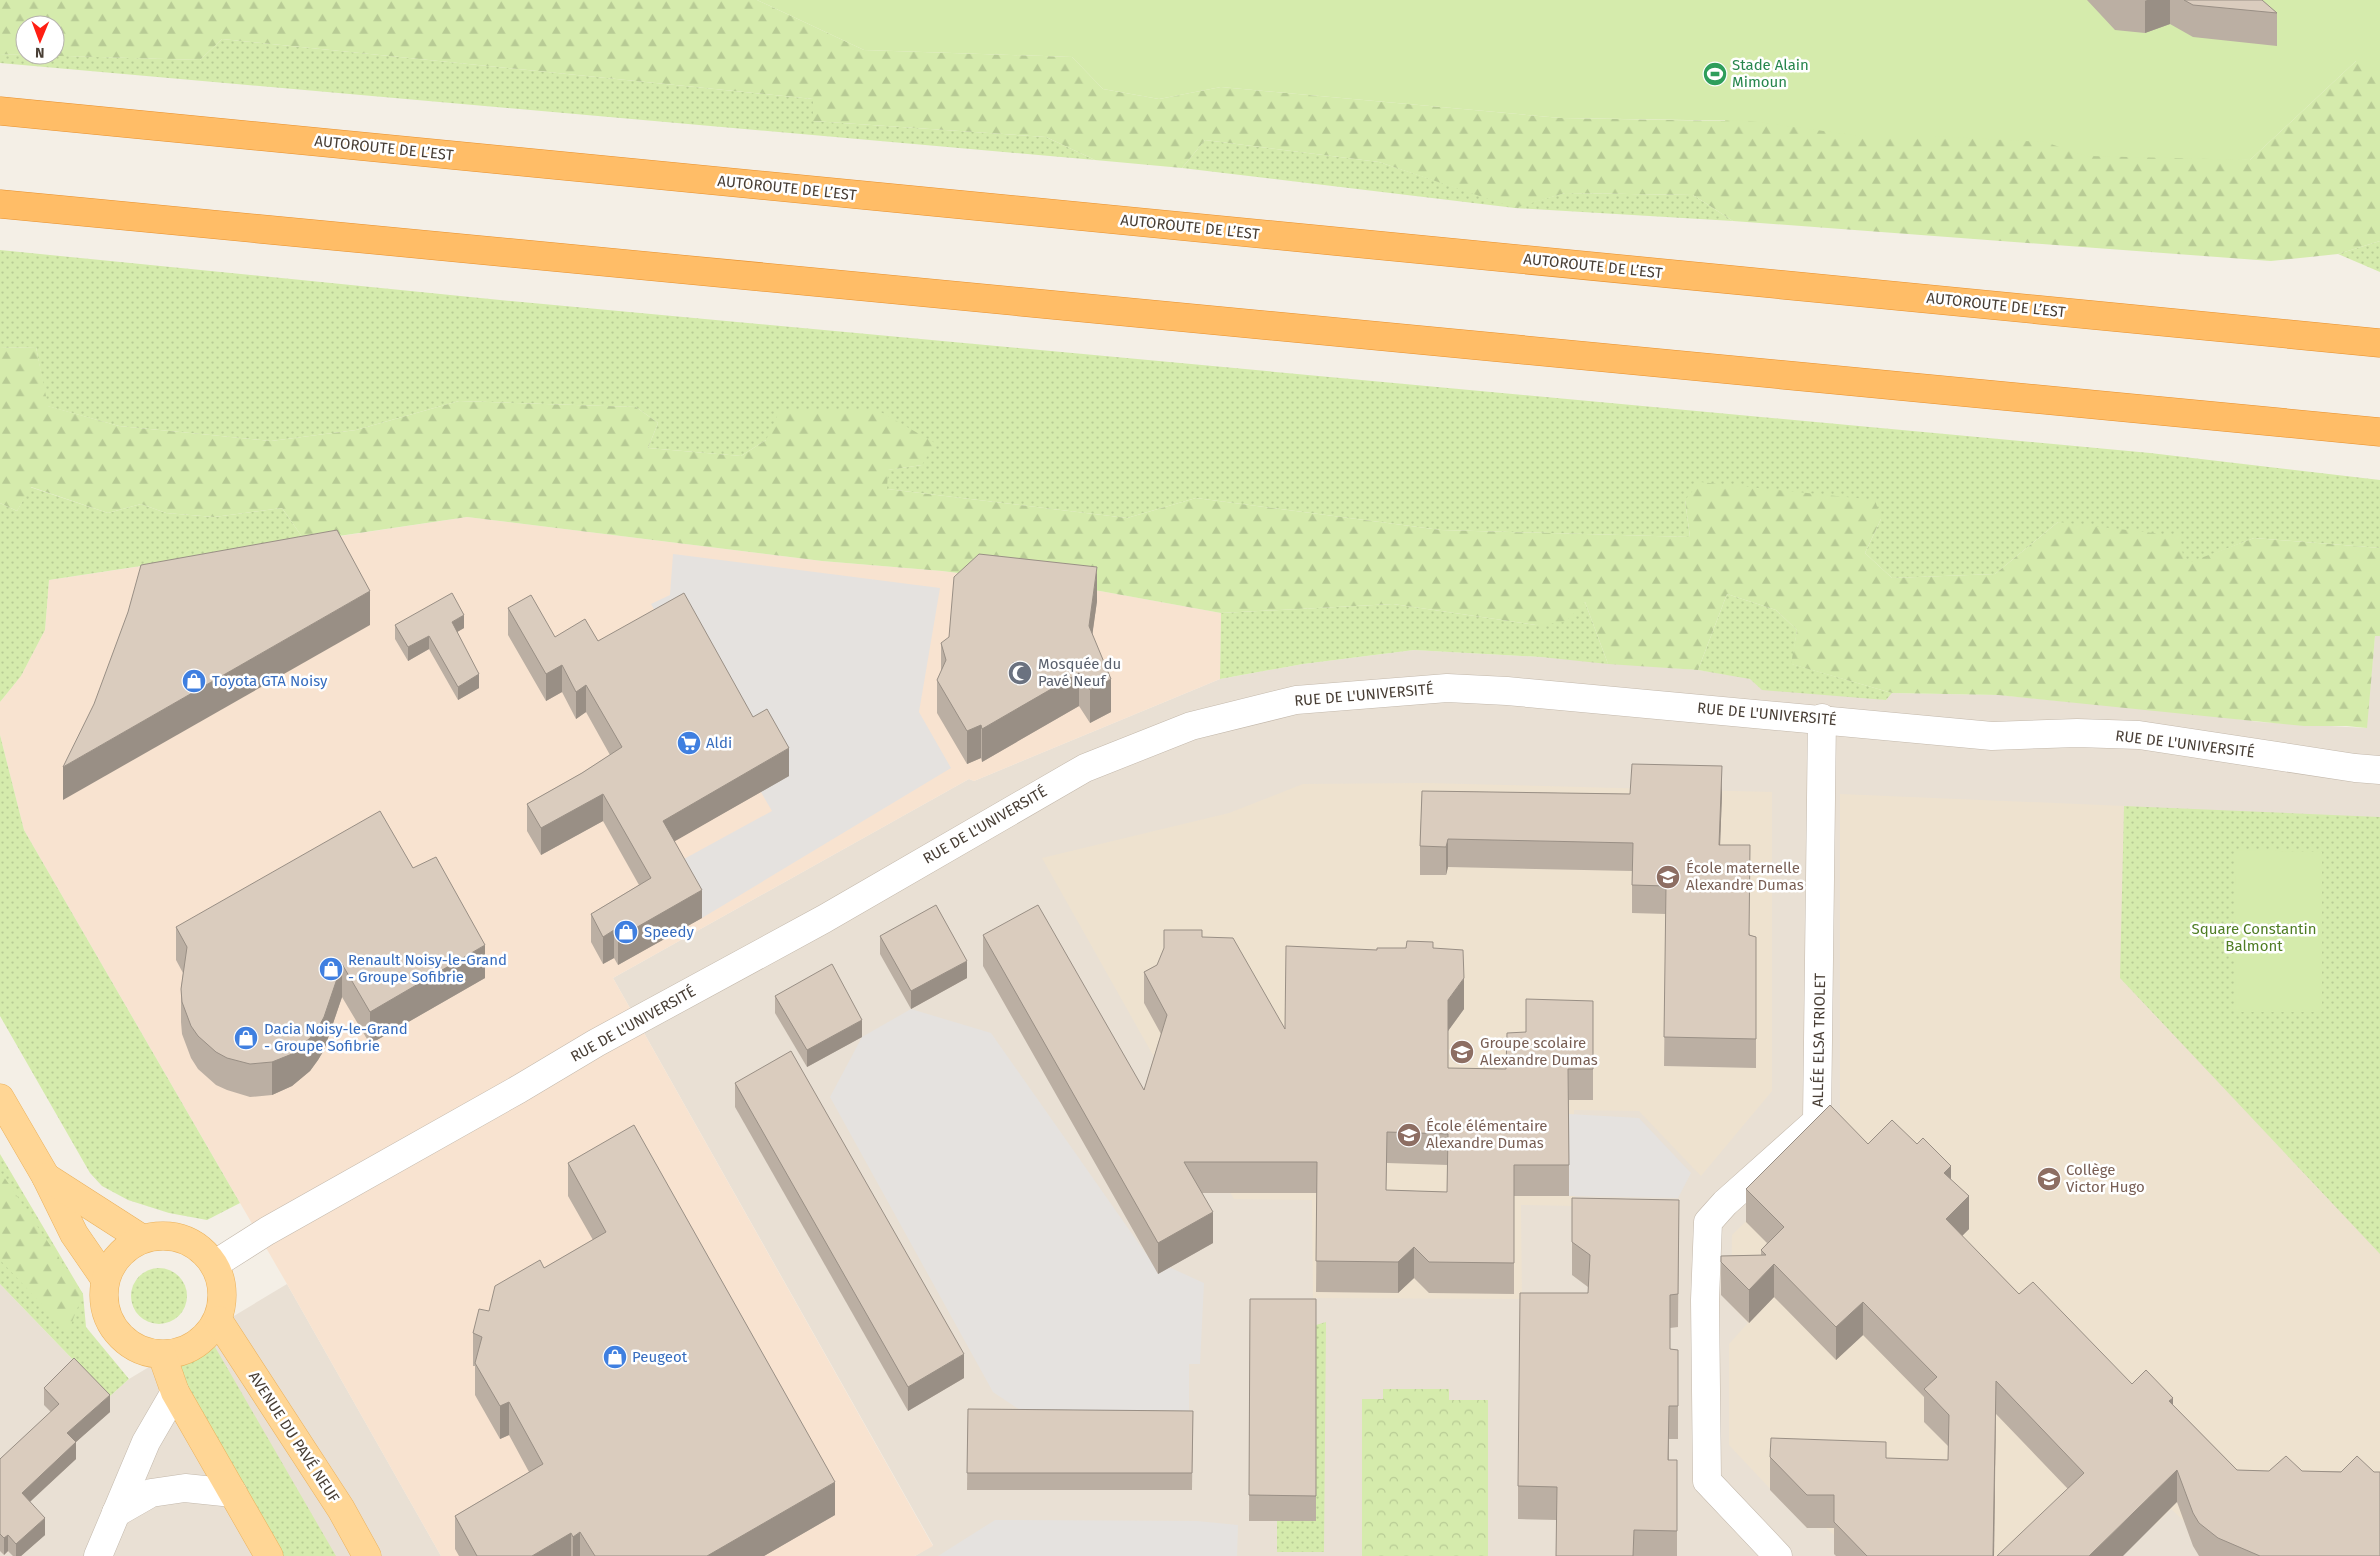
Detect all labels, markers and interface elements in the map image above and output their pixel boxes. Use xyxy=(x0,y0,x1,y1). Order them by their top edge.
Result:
north arrow xyxy=(15,15,65,65)
text: N xyxy=(35,44,45,61)
place label: Stade Alain Mimoun xyxy=(1732,56,1809,91)
sports icon: Stade Alain Mimoun xyxy=(1702,61,1728,87)
street label: AUTOROUTE DE L’EST xyxy=(314,132,455,164)
street label: AUTOROUTE DE L’EST xyxy=(717,172,858,204)
street label: AUTOROUTE DE L’EST xyxy=(1120,211,1261,243)
street label: AUTOROUTE DE L’EST xyxy=(1523,250,1664,282)
street label: AUTOROUTE DE L’EST xyxy=(1926,289,2067,321)
place label: Mosquée du Pavé Neuf xyxy=(1038,655,1121,690)
mosque icon: Mosquée du Pavé Neuf xyxy=(1007,660,1033,686)
shop icon: Toyota GTA Noisy xyxy=(181,668,207,694)
place label: Toyota GTA Noisy xyxy=(212,672,328,690)
street label: RUE DE L'UNIVERSITÉ xyxy=(1293,680,1435,710)
street label: RUE DE L'UNIVERSITÉ xyxy=(1696,699,1838,729)
street label: RUE DE L'UNIVERSITÉ xyxy=(2114,727,2256,761)
supermarket icon: Aldi xyxy=(676,730,702,756)
place label: Aldi xyxy=(706,734,732,752)
street label: RUE DE L'UNIVERSITÉ xyxy=(920,782,1050,868)
place label: École maternelle Alexandre Dumas xyxy=(1686,859,1804,894)
school or university icon: École maternelle Alexandre Dumas xyxy=(1655,864,1681,890)
shop icon: Speedy xyxy=(613,919,639,945)
park label: Square Constantin Balmont xyxy=(2192,920,2316,955)
place label: Speedy xyxy=(644,923,694,941)
place label: Renault Noisy-le-Grand - Groupe Sofibrie xyxy=(348,951,507,986)
shop icon: Renault Noisy-le-Grand - Groupe Sofibrie xyxy=(318,956,344,982)
street label: ALLÉE ELSA TRIOLET xyxy=(1809,972,1829,1107)
street label: RUE DE L'UNIVERSITÉ xyxy=(567,982,699,1066)
place label: Dacia Noisy-le-Grand - Groupe Sofibrie xyxy=(264,1020,408,1055)
shop icon: Dacia Noisy-le-Grand - Groupe Sofibrie xyxy=(233,1025,259,1051)
place label: Groupe scolaire Alexandre Dumas xyxy=(1480,1034,1598,1069)
school or university icon: Groupe scolaire Alexandre Dumas xyxy=(1449,1039,1475,1065)
place label: École élémentaire Alexandre Dumas xyxy=(1426,1117,1548,1152)
school or university icon: École élémentaire Alexandre Dumas xyxy=(1396,1122,1422,1148)
place label: Collège Victor Hugo xyxy=(2066,1161,2145,1196)
school or university icon: Collège Victor Hugo xyxy=(2036,1166,2062,1192)
shop icon: Peugeot xyxy=(602,1344,628,1370)
place label: Peugeot xyxy=(632,1348,688,1366)
street label: AVENUE DU PAVÉ NEUF xyxy=(245,1368,343,1506)

